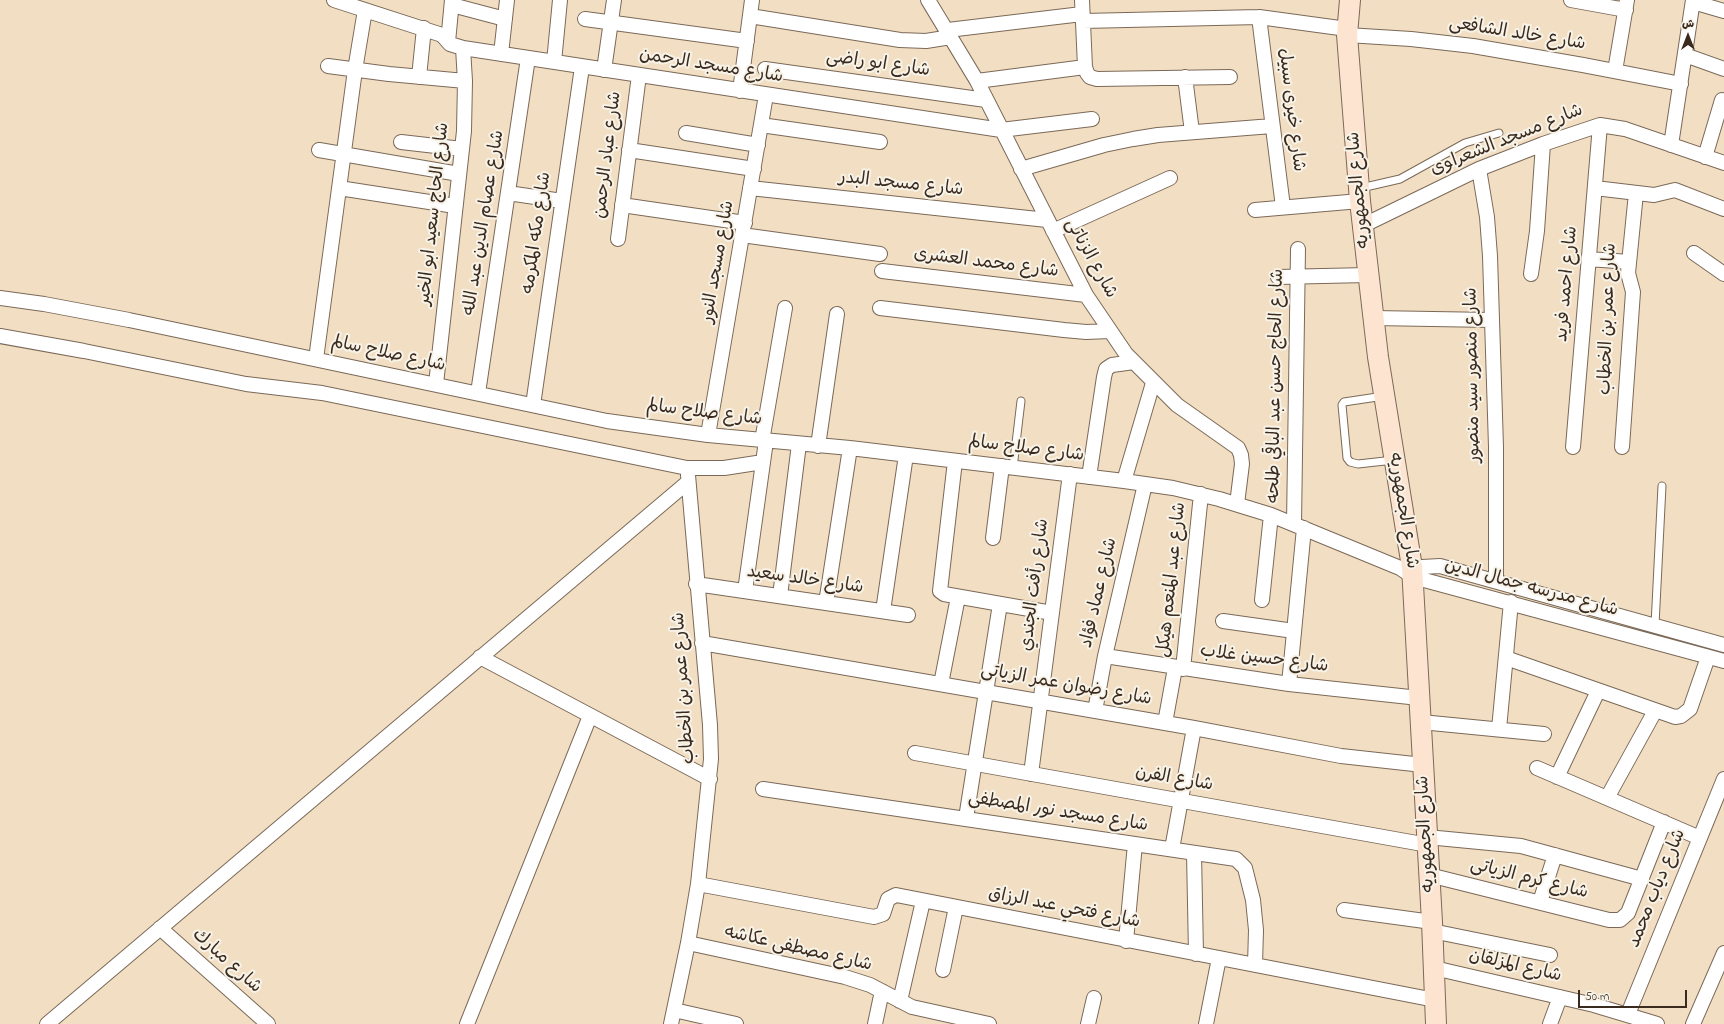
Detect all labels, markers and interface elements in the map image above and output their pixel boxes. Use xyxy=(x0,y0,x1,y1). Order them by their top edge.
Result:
street label: شارع خالد الشافعى xyxy=(1447,14,1587,56)
north arrow xyxy=(1668,16,1708,56)
text: ش xyxy=(1682,16,1694,32)
street label: شارع مسجد الرحمن xyxy=(637,45,785,89)
street label: شارع ابو راضى xyxy=(825,47,931,83)
street label: شارع خيرى سبيل xyxy=(1272,47,1308,173)
street label: شارع عباد الرحمن xyxy=(590,90,628,220)
street label: شارع مسجد الشعراوى xyxy=(1427,100,1587,182)
street label: شارع الحاج سعيد ابو الخير xyxy=(415,121,455,307)
street label: شارع عصام الدين عبد الله xyxy=(460,129,510,317)
street label: شارع الجمهوريه xyxy=(1344,131,1376,249)
street label: شارع مسجد البدر xyxy=(838,168,964,202)
street label: شارع مكه المكرمه xyxy=(519,171,557,295)
street label: شارع مسجد النور xyxy=(698,199,740,325)
street label: شارع الزناتى xyxy=(1059,215,1121,303)
street label: شارع احمد فريد xyxy=(1552,225,1584,343)
street label: شارع عمر بن الخطاب xyxy=(1596,243,1622,395)
street label: شارع محمد العشرى xyxy=(912,244,1060,284)
street label: شارع الحاج حسن عبد الباقي طلحه xyxy=(1264,269,1290,503)
street label: شارع منصور سيد منصور xyxy=(1462,287,1486,463)
street label: شارع صلاح سالم xyxy=(329,332,447,378)
street label: شارع صلاح سالم xyxy=(645,396,763,432)
street label: شارع صلاح سالم xyxy=(967,432,1085,468)
street label: شارع الجمهوريه xyxy=(1382,451,1422,571)
street label: شارع عبد المنعم هيكل xyxy=(1154,501,1192,659)
street label: شارع رأفت الجندي xyxy=(1017,518,1055,652)
street label: شارع عماد فؤاد xyxy=(1077,536,1123,650)
street label: شارع مدرسه جمال الدين xyxy=(1442,555,1620,623)
street label: شارع خالد سعيد xyxy=(745,562,865,600)
street label: شارع عمر بن الخطاب xyxy=(669,611,701,765)
street label: شارع حسين غلاب xyxy=(1199,641,1329,679)
street label: شارع رضوان عمر الزياتى xyxy=(979,660,1153,712)
street label: شارع الفرن xyxy=(1133,763,1215,797)
street label: شارع الجمهوريه xyxy=(1413,775,1441,893)
street label: شارع مسجد نور المصطفى xyxy=(967,788,1149,838)
street label: شارع دياب محمد xyxy=(1624,827,1692,951)
street label: شارع كرم الزياتى xyxy=(1468,855,1590,905)
street label: شارع فتحي عبد الرزاق xyxy=(986,884,1142,934)
street label: شارع مصطفى عكاشه xyxy=(722,922,874,978)
street label: شارع مبارك xyxy=(187,925,265,999)
street label: شارع المزلقان xyxy=(1467,946,1563,988)
scale bar xyxy=(1580,982,1689,1008)
text: 50 m xyxy=(1585,988,1609,1006)

